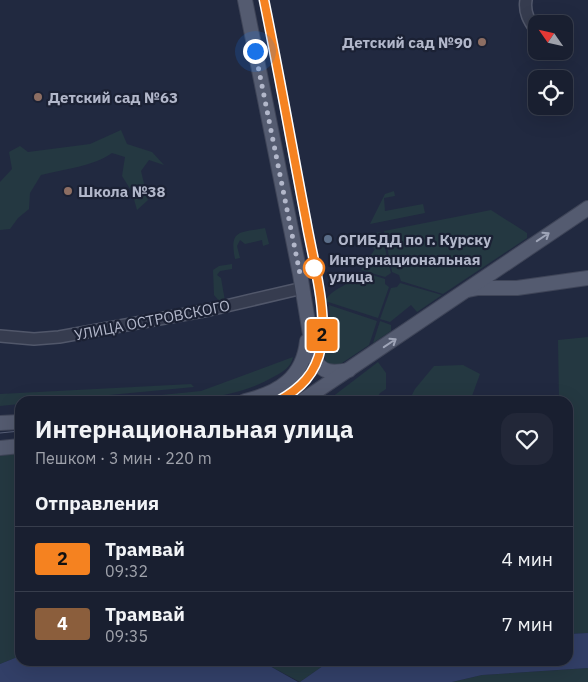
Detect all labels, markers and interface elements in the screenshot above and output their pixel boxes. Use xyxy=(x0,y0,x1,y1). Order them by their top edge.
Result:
north arrow xyxy=(528,15,572,60)
map controls xyxy=(528,15,573,115)
place label: Детский сад №90 xyxy=(342,33,472,52)
marker: Детский сад №90 xyxy=(476,36,488,48)
your location xyxy=(243,39,268,64)
button: locate xyxy=(528,70,573,115)
place label: Детский сад №63 xyxy=(48,88,178,107)
marker: Детский сад №63 xyxy=(32,91,44,103)
place label: Школа №38 xyxy=(78,182,166,201)
marker: Школа №38 xyxy=(62,185,74,197)
place label: ОГИБДД по г. Курску xyxy=(338,230,491,249)
one-way arrow xyxy=(536,232,550,242)
marker: ОГИБДД по г. Курску xyxy=(322,233,334,245)
place label: Интернациональная улица xyxy=(329,250,481,286)
marker: Интернациональная улица xyxy=(303,257,325,279)
street label: УЛИЦА ОСТРОВСКОГО xyxy=(73,296,231,344)
line badge: 2 xyxy=(306,319,338,351)
text: 2 xyxy=(317,323,327,346)
one-way arrow xyxy=(382,338,396,348)
text: Интернациональная улица xyxy=(35,413,354,445)
button: heart xyxy=(501,413,553,465)
text: Пешком · 3 мин · 220 m xyxy=(35,448,212,468)
text: Отправления xyxy=(35,491,159,515)
text: Трамвай xyxy=(105,537,185,561)
text: 2 xyxy=(57,547,68,570)
text: 4 мин xyxy=(502,547,553,571)
text: 09:32 xyxy=(105,561,148,581)
text: Трамвай xyxy=(105,602,185,626)
text: 4 xyxy=(57,612,68,635)
text: 7 мин xyxy=(502,612,553,636)
text: 09:35 xyxy=(105,626,148,646)

